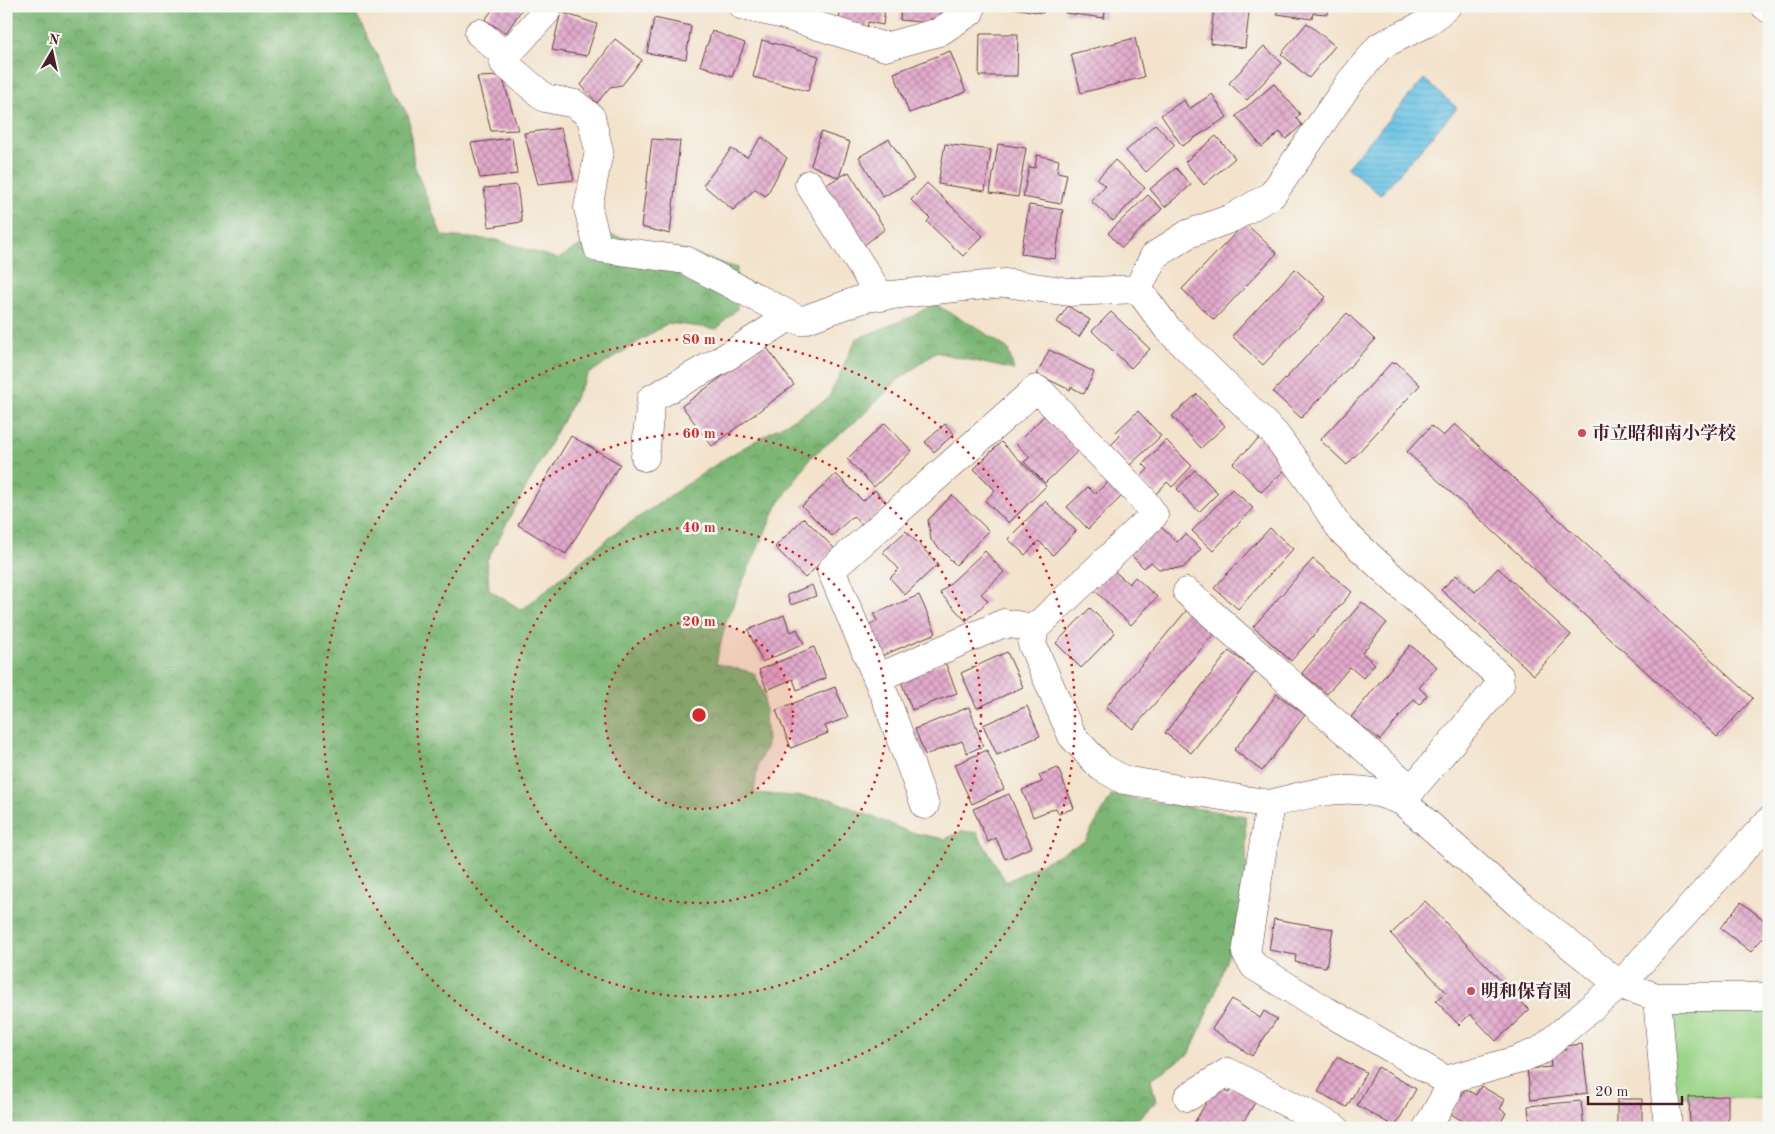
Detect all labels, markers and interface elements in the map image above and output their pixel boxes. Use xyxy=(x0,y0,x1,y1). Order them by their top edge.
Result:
north arrow xyxy=(28,28,78,78)
text: N xyxy=(47,32,61,48)
text: 80 m xyxy=(682,333,716,348)
place label: 市立昭和南小学校 xyxy=(1592,423,1736,443)
text: 60 m xyxy=(682,427,716,442)
marker: 市立昭和南小学校 xyxy=(1576,427,1588,439)
text: 40 m xyxy=(682,521,716,536)
text: 20 m xyxy=(682,615,716,630)
centre of rings xyxy=(690,706,708,724)
place label: 明和保育園 xyxy=(1481,981,1571,1001)
marker: 明和保育園 xyxy=(1465,985,1477,997)
scale bar xyxy=(1588,1074,1681,1106)
text: 20 m xyxy=(1595,1085,1629,1100)

